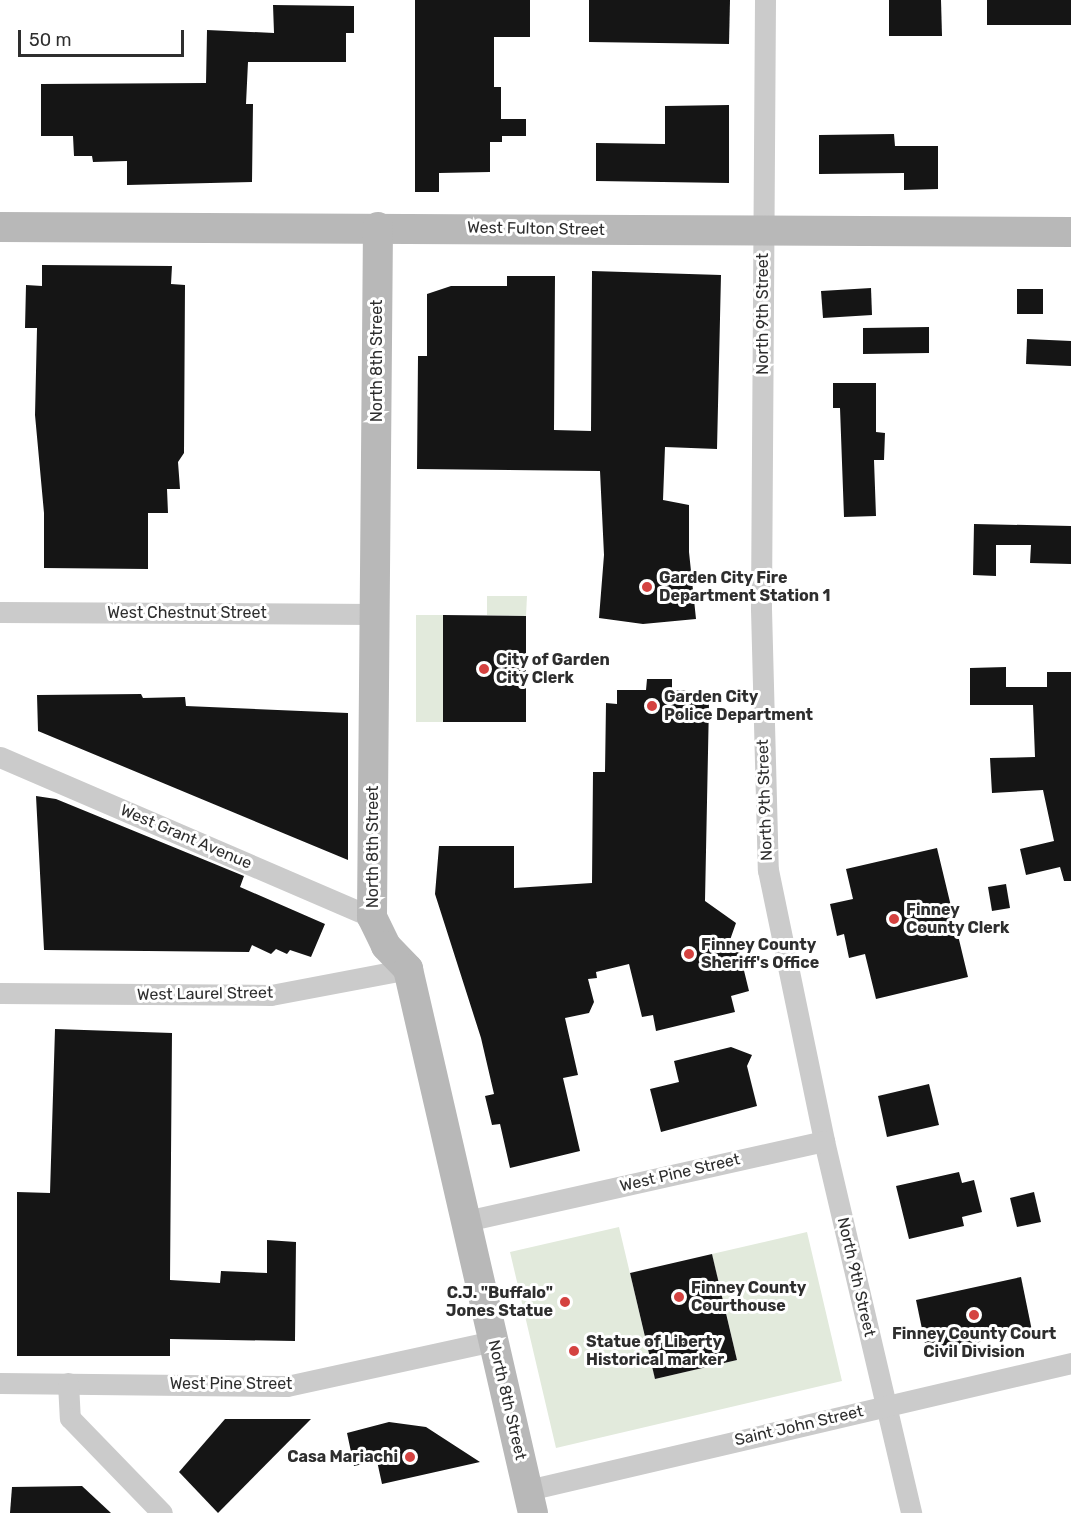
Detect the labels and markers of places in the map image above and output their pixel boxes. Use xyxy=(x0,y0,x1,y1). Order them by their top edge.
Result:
place label: Garden City Fire Department Station 1 xyxy=(659,568,830,606)
marker: Garden City Fire Department Station 1 xyxy=(640,580,654,594)
place label: City of Garden City Clerk xyxy=(496,650,610,688)
marker: City of Garden City Clerk xyxy=(477,662,491,676)
place label: Garden City Police Department xyxy=(664,687,813,725)
marker: Garden City Police Department xyxy=(645,699,659,713)
place label: Finney County Clerk xyxy=(906,900,1010,938)
marker: Finney County Clerk xyxy=(887,912,901,926)
place label: Finney County Sheriff's Office xyxy=(701,935,819,973)
marker: Finney County Sheriff's Office xyxy=(682,947,696,961)
place label: Finney County Courthouse xyxy=(691,1278,807,1316)
place label: C.J. "Buffalo" Jones Statue xyxy=(446,1283,553,1321)
marker: Finney County Courthouse xyxy=(672,1290,686,1304)
marker: C.J. "Buffalo" Jones Statue xyxy=(558,1295,572,1309)
marker: Finney County Court Civil Division xyxy=(967,1308,981,1322)
place label: Finney County Court Civil Division xyxy=(891,1324,1057,1362)
place label: Statue of Liberty Historical marker xyxy=(586,1332,724,1370)
marker: Statue of Liberty Historical marker xyxy=(567,1344,581,1358)
place label: Casa Mariachi xyxy=(287,1447,398,1467)
marker: Casa Mariachi xyxy=(403,1450,417,1464)

